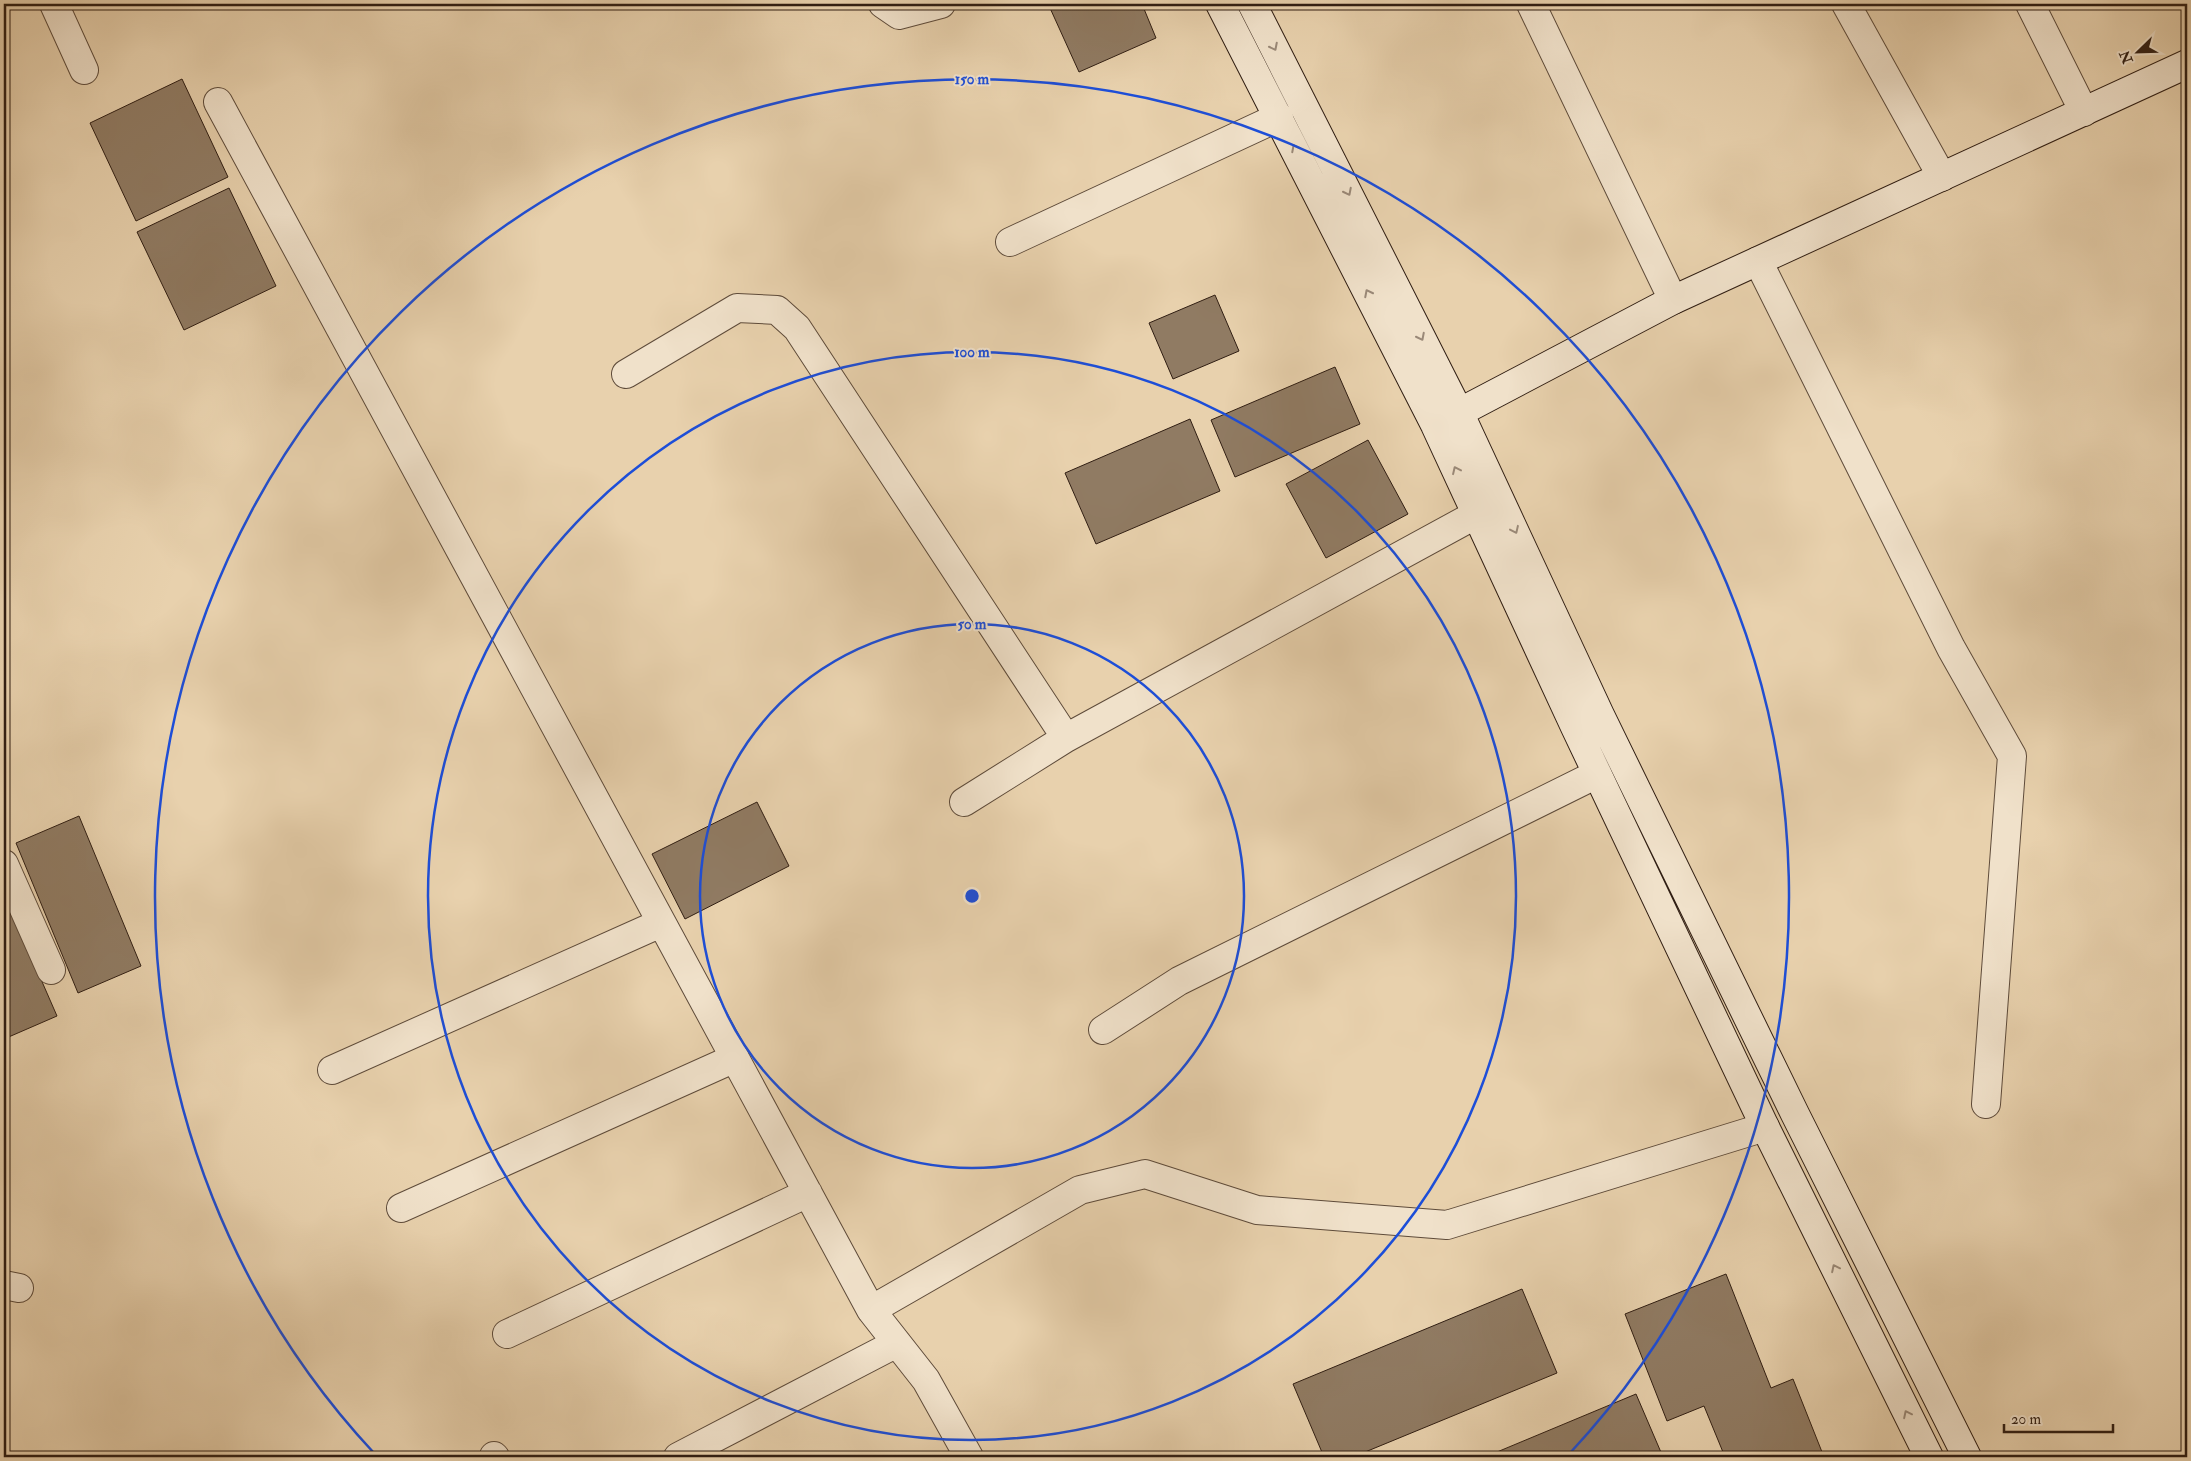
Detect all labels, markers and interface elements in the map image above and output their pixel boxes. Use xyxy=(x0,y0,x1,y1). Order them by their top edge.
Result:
north arrow xyxy=(2114,28,2164,78)
one-way arrow xyxy=(1268,42,1278,51)
text: N xyxy=(2116,47,2137,67)
text: 150 m xyxy=(955,70,989,89)
one-way arrow xyxy=(1291,144,1301,153)
one-way arrow xyxy=(1342,187,1352,196)
one-way arrow xyxy=(1364,289,1374,298)
one-way arrow xyxy=(1415,332,1425,341)
text: 100 m xyxy=(954,343,990,362)
one-way arrow xyxy=(1451,466,1462,475)
one-way arrow xyxy=(1508,525,1518,534)
text: 50 m xyxy=(958,615,987,634)
centre of rings xyxy=(963,887,981,905)
one-way arrow xyxy=(1831,1264,1841,1273)
scale bar xyxy=(2004,1401,2112,1433)
one-way arrow xyxy=(1903,1410,1913,1419)
text: 20 m xyxy=(2011,1410,2041,1429)

